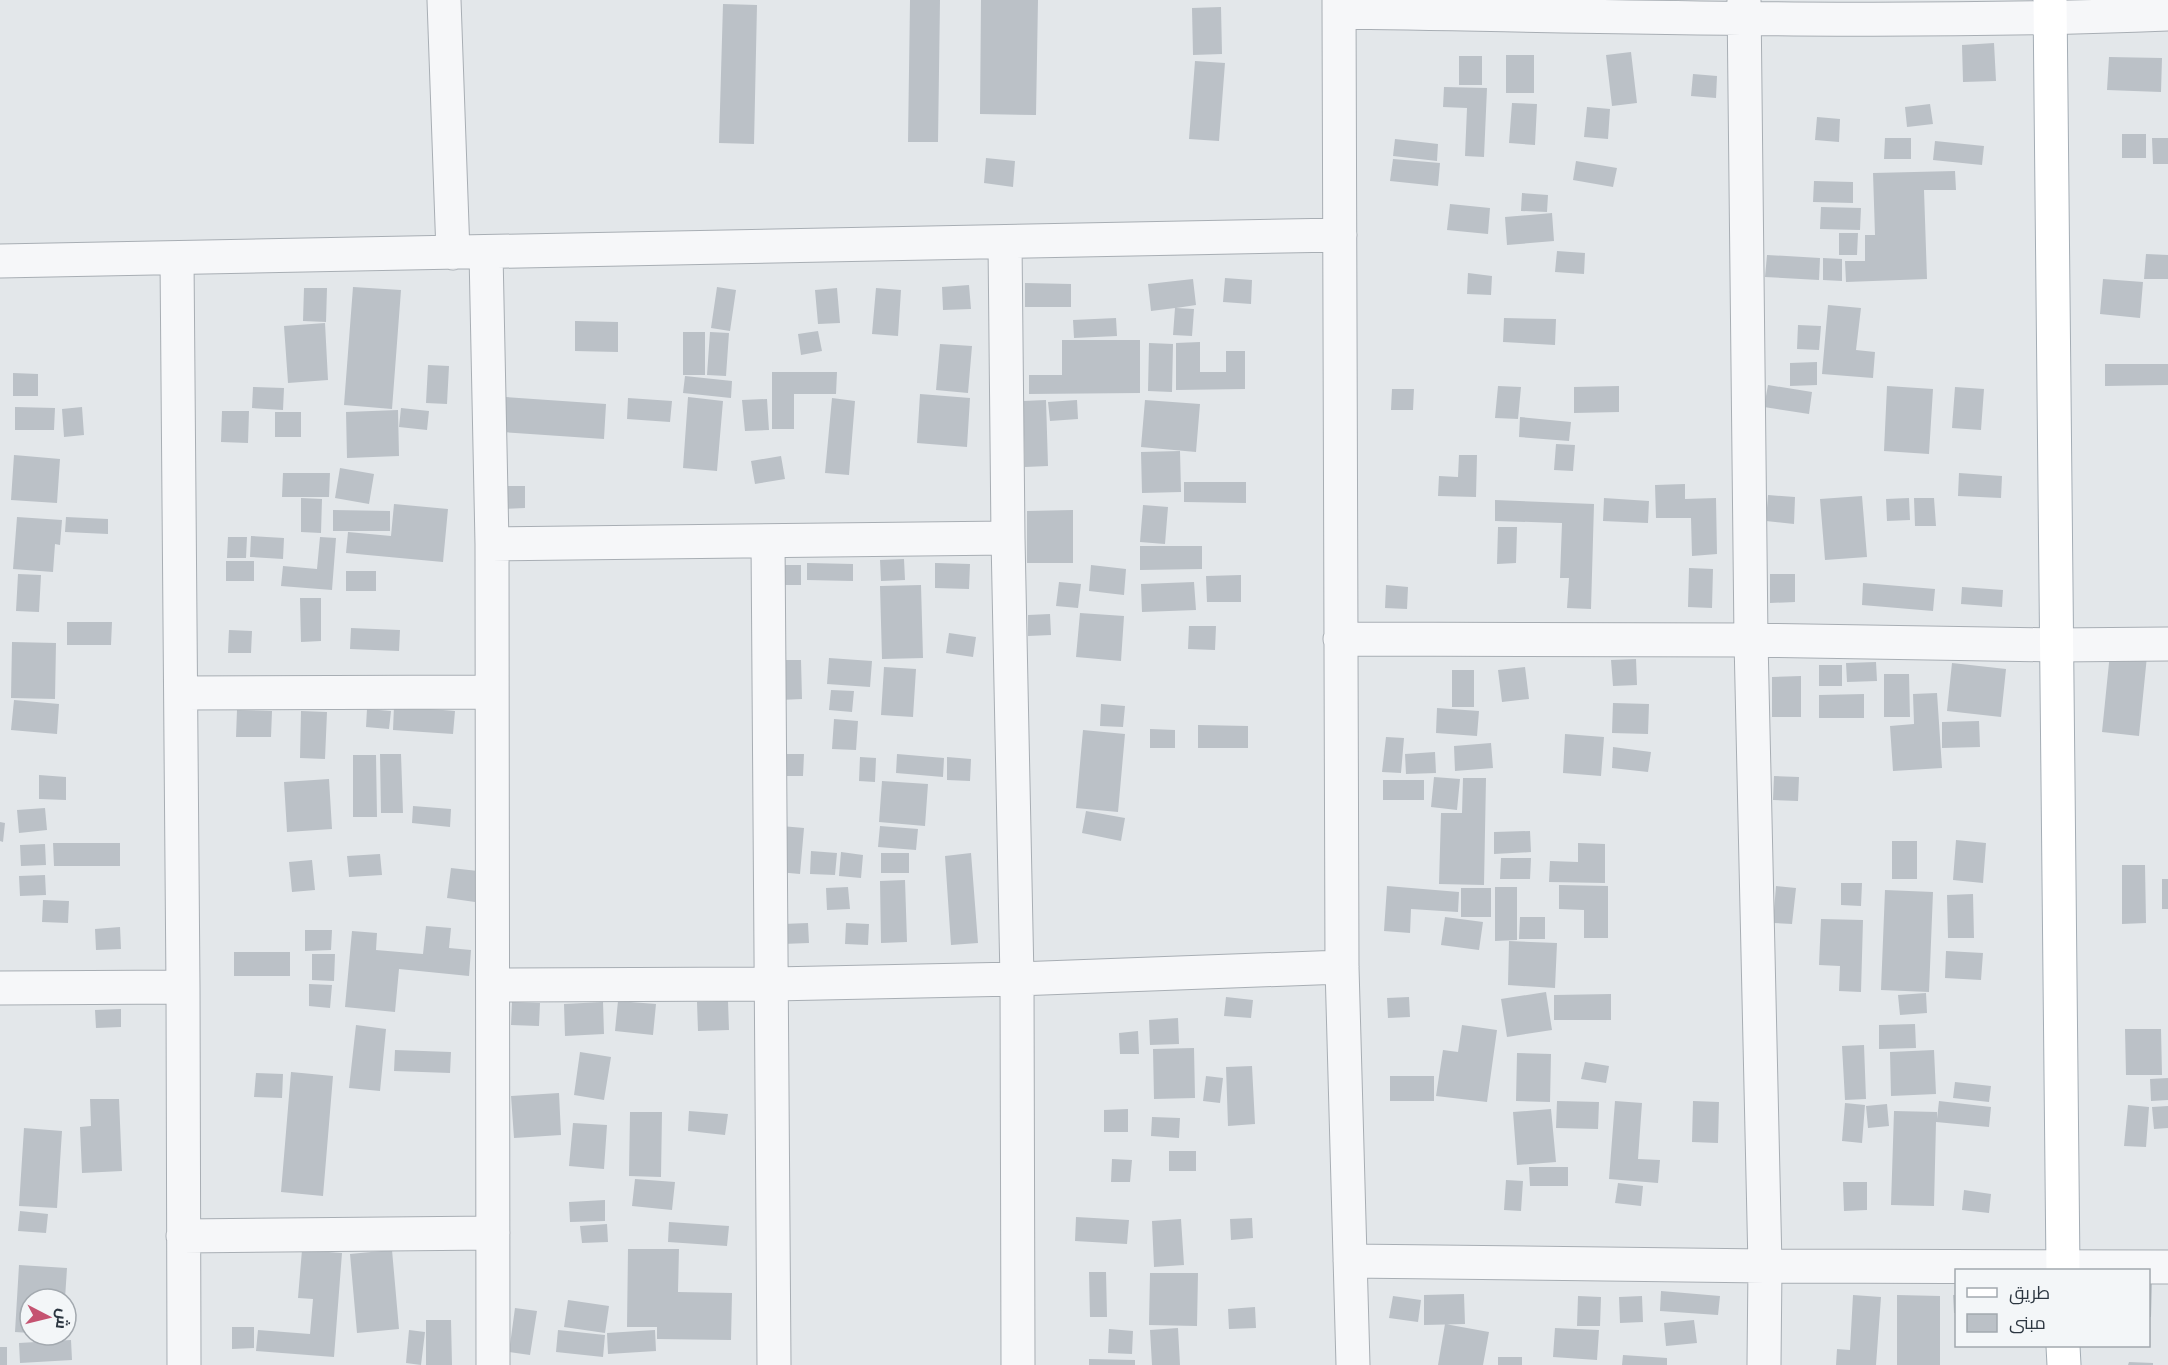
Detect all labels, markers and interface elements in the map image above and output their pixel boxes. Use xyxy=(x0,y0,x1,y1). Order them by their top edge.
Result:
legend xyxy=(1955,1269,2150,1347)
text: طريق xyxy=(2009,1285,2050,1305)
north arrow xyxy=(18,1287,78,1347)
text: ش xyxy=(52,1307,72,1330)
text: مبنى xyxy=(2009,1315,2046,1334)

